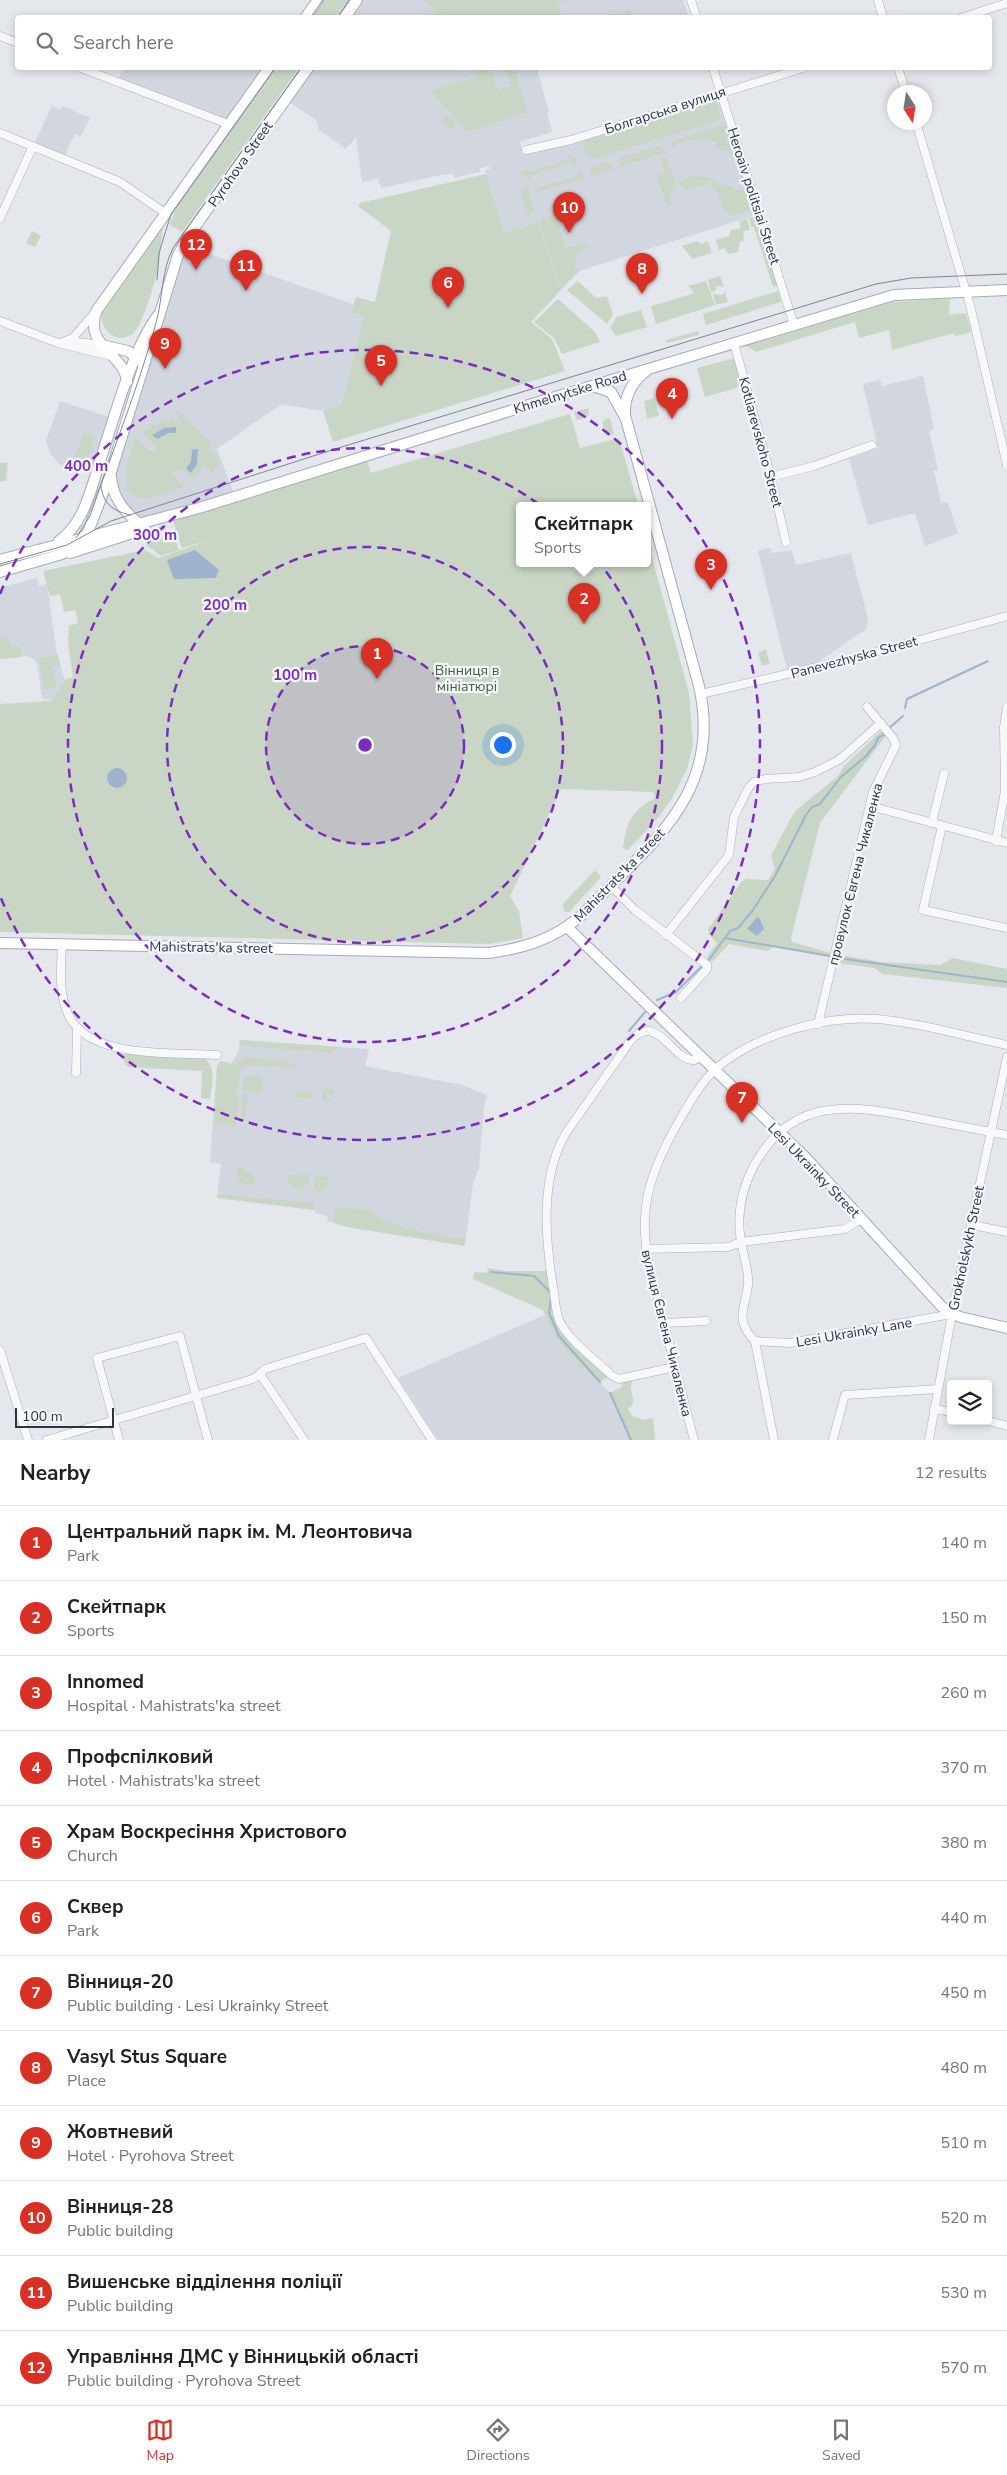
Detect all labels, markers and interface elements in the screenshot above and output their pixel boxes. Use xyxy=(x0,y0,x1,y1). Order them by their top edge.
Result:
search box xyxy=(15,15,992,70)
icon: search xyxy=(33,29,61,57)
text: Search here xyxy=(73,30,174,56)
street label: Болгарська вулиця xyxy=(602,82,728,139)
north arrow xyxy=(887,85,932,130)
street label: Pyrohova Street xyxy=(204,118,277,211)
street label: Heroaiv politsiai Street xyxy=(722,125,785,267)
pin: 10 xyxy=(553,192,585,233)
pin: 12 xyxy=(180,229,212,270)
pin: 11 xyxy=(230,250,262,291)
pin: 8 xyxy=(626,253,658,294)
pin: 6 xyxy=(432,267,464,308)
pin: 9 xyxy=(149,328,181,369)
pin: 5 xyxy=(365,345,397,386)
street label: Khmelnytske Road xyxy=(511,366,629,419)
street label: Kotliarevskoho Street xyxy=(734,375,787,510)
pin: 4 xyxy=(656,378,688,419)
text: 400 m xyxy=(64,456,108,476)
popup xyxy=(516,502,651,567)
text: Скейтпарк xyxy=(534,511,633,537)
text: 300 m xyxy=(133,525,177,545)
text: Sports xyxy=(534,537,582,559)
pin: 3 xyxy=(695,549,727,590)
pin: 2 xyxy=(568,583,600,624)
text: 200 m xyxy=(203,595,247,615)
street label: Panevezhyska Street xyxy=(789,631,920,683)
pin: 1 xyxy=(361,638,393,679)
park label: Вінниця в мініатюрі xyxy=(435,661,500,696)
text: 100 m xyxy=(273,665,317,685)
your location xyxy=(490,732,516,758)
centre of rings xyxy=(356,736,374,754)
street label: провулок Євгена Чикаленка xyxy=(824,781,887,967)
street label: Mahistrats'ka street xyxy=(570,824,669,926)
street label: Mahistrats'ka street xyxy=(149,937,273,958)
pin: 7 xyxy=(726,1082,758,1123)
street label: Lesi Ukrainky Street xyxy=(763,1119,864,1222)
street label: Grokholskykh Street xyxy=(944,1184,989,1312)
street label: вулиця Євгена Чикаленка xyxy=(637,1248,697,1419)
street label: Lesi Ukrainky Lane xyxy=(795,1313,914,1352)
map controls xyxy=(947,1380,992,1425)
button: layers xyxy=(947,1380,992,1425)
scale bar xyxy=(15,1405,114,1428)
text: 100 m xyxy=(22,1407,63,1426)
text: Nearby xyxy=(20,1459,90,1487)
text: 12 results xyxy=(915,1462,987,1484)
text: Центральний парк ім. М. Леонтовича xyxy=(67,1519,413,1545)
text: 1 xyxy=(31,1532,41,1554)
text: 140 m xyxy=(940,1532,987,1554)
text: Park xyxy=(67,1545,99,1567)
text: Скейтпарк xyxy=(67,1594,166,1620)
text: 2 xyxy=(31,1607,41,1629)
text: 150 m xyxy=(940,1607,987,1629)
text: Sports xyxy=(67,1620,115,1642)
text: Innomed xyxy=(67,1669,144,1695)
text: 3 xyxy=(31,1682,41,1704)
text: 260 m xyxy=(940,1682,987,1704)
text: Hospital · Mahistrats'ka street xyxy=(67,1695,281,1717)
text: Профспілковий xyxy=(67,1744,213,1770)
text: 4 xyxy=(31,1757,41,1779)
text: 370 m xyxy=(940,1757,987,1779)
text: Hotel · Mahistrats'ka street xyxy=(67,1770,260,1792)
text: Храм Воскресіння Христового xyxy=(67,1819,347,1845)
text: 5 xyxy=(31,1832,41,1854)
text: 380 m xyxy=(940,1832,987,1854)
text: Church xyxy=(67,1845,118,1867)
text: Сквер xyxy=(67,1894,124,1920)
text: 6 xyxy=(31,1907,41,1929)
text: 440 m xyxy=(940,1907,987,1929)
text: Park xyxy=(67,1920,99,1942)
text: Вінниця-20 xyxy=(67,1969,173,1995)
text: 7 xyxy=(31,1982,41,2004)
text: 450 m xyxy=(940,1982,987,2004)
text: Public building · Lesi Ukrainky Street xyxy=(67,1995,328,2017)
text: Vasyl Stus Square xyxy=(67,2044,227,2070)
text: 8 xyxy=(31,2057,41,2079)
text: 480 m xyxy=(940,2057,987,2079)
text: Place xyxy=(67,2070,106,2092)
text: Жовтневий xyxy=(67,2119,173,2145)
text: 9 xyxy=(31,2132,41,2154)
text: 510 m xyxy=(940,2132,987,2154)
text: Hotel · Pyrohova Street xyxy=(67,2145,234,2167)
text: Вінниця-28 xyxy=(67,2194,173,2220)
text: 10 xyxy=(26,2207,46,2229)
text: 520 m xyxy=(940,2207,987,2229)
text: Public building xyxy=(67,2220,173,2242)
text: Вишенське відділення поліції xyxy=(67,2269,342,2295)
text: 11 xyxy=(26,2282,46,2304)
text: 530 m xyxy=(940,2282,987,2304)
text: Public building xyxy=(67,2295,173,2317)
text: Управління ДМС у Вінницькій області xyxy=(67,2344,419,2370)
text: 12 xyxy=(26,2357,46,2379)
text: 570 m xyxy=(940,2357,987,2379)
text: Public building · Pyrohova Street xyxy=(67,2370,300,2392)
tab: Map xyxy=(146,2416,174,2465)
tab: Directions xyxy=(467,2416,530,2465)
tab: Saved xyxy=(822,2416,861,2465)

